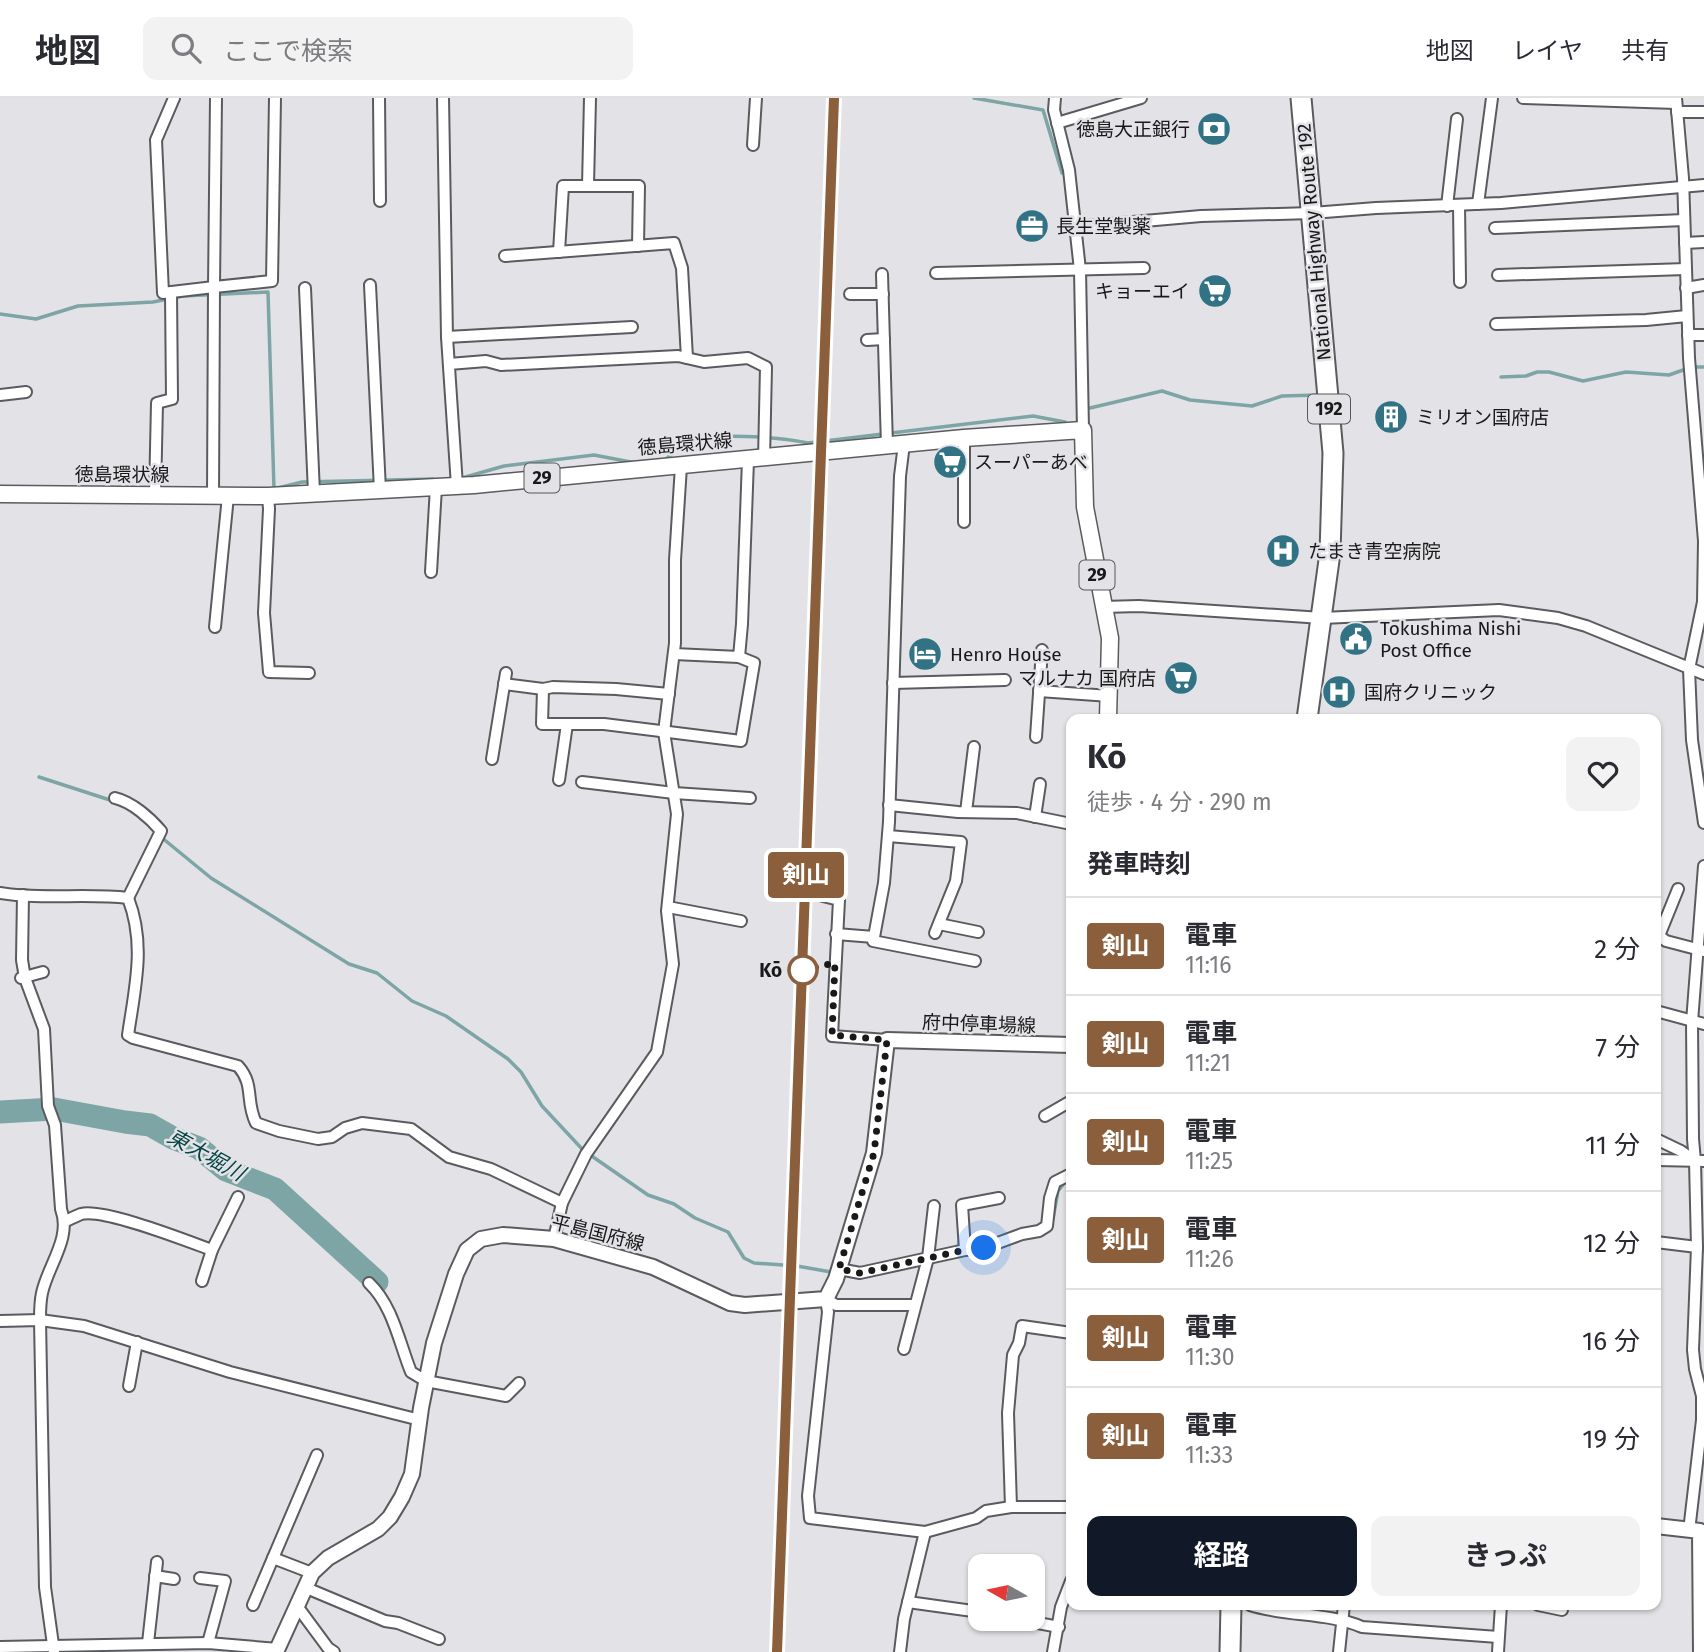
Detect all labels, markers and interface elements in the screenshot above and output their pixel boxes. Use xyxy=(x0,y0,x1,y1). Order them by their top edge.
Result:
search box xyxy=(143,17,633,80)
icon: search xyxy=(167,29,205,67)
text: 地図 xyxy=(35,31,101,71)
text: ここで検索 xyxy=(223,36,353,67)
text: 地図 xyxy=(1426,37,1474,65)
text: レイヤ xyxy=(1512,37,1583,65)
text: 共有 xyxy=(1621,37,1669,65)
bank icon: 徳島大正銀行 xyxy=(1195,110,1233,148)
place label: 徳島大正銀行 xyxy=(1076,118,1190,141)
street label: National Highway Route 192 xyxy=(1292,122,1336,362)
office icon: 長生堂製薬 xyxy=(1013,207,1051,245)
place label: 長生堂製薬 xyxy=(1056,215,1151,238)
supermarket icon: キョーエイ xyxy=(1196,272,1234,310)
place label: キョーエイ xyxy=(1095,280,1190,303)
road number: 192 xyxy=(1308,394,1350,424)
building icon: ミリオン国府店 xyxy=(1372,398,1410,436)
place label: ミリオン国府店 xyxy=(1416,406,1549,429)
street label: 徳島環状線 xyxy=(637,428,733,460)
supermarket icon: スーパーあべ xyxy=(931,443,969,481)
place label: スーパーあべ xyxy=(974,451,1088,474)
street label: 徳島環状線 xyxy=(74,463,170,486)
road number: 29 xyxy=(524,464,560,492)
hospital icon: たまき青空病院 xyxy=(1264,532,1302,570)
place label: たまき青空病院 xyxy=(1308,540,1440,563)
road number: 29 xyxy=(1080,560,1114,589)
place label: Tokushima Nishi Post Office xyxy=(1380,617,1521,662)
public building icon: Tokushima Nishi Post Office xyxy=(1337,620,1375,658)
hotel icon: Henro House xyxy=(906,635,944,673)
place label: Henro House xyxy=(950,643,1062,666)
supermarket icon: マルナカ 国府店 xyxy=(1162,659,1200,697)
place label: マルナカ 国府店 xyxy=(1018,667,1156,690)
hospital icon: 国府クリニック xyxy=(1320,673,1358,711)
place label: 国府クリニック xyxy=(1364,681,1497,704)
text: Kō xyxy=(1087,737,1127,777)
button: heart xyxy=(1566,737,1640,811)
text: 徒歩 · 4 分 · 290 m xyxy=(1087,788,1272,816)
text: 発車時刻 xyxy=(1087,849,1191,880)
line badge: 剣山 xyxy=(774,852,838,898)
text: 剣山 xyxy=(782,861,830,889)
text: 電車 xyxy=(1185,920,1237,951)
text: 剣山 xyxy=(1102,932,1150,960)
text: 2 分 xyxy=(1594,934,1640,965)
text: 11:16 xyxy=(1185,951,1231,979)
marker: Kō xyxy=(788,955,818,985)
place label: Kō xyxy=(759,959,782,982)
street label: 府中停車場線 xyxy=(922,1011,1036,1037)
text: 電車 xyxy=(1185,1018,1237,1049)
text: 剣山 xyxy=(1102,1030,1150,1058)
text: 7 分 xyxy=(1596,1032,1640,1063)
text: 11:21 xyxy=(1185,1049,1231,1077)
text: 電車 xyxy=(1185,1116,1237,1147)
water label: 東大堀川 xyxy=(163,1123,251,1188)
text: 剣山 xyxy=(1102,1128,1150,1156)
text: 11 分 xyxy=(1585,1130,1640,1161)
text: 11:25 xyxy=(1185,1147,1233,1175)
street label: 平島国府線 xyxy=(549,1210,647,1256)
text: 電車 xyxy=(1185,1214,1237,1245)
text: 剣山 xyxy=(1102,1226,1150,1254)
text: 12 分 xyxy=(1583,1228,1640,1259)
your location xyxy=(966,1230,1001,1265)
text: 11:26 xyxy=(1185,1245,1234,1273)
text: 電車 xyxy=(1185,1312,1237,1343)
text: 剣山 xyxy=(1102,1324,1150,1352)
text: 16 分 xyxy=(1582,1326,1640,1357)
text: 11:30 xyxy=(1185,1343,1235,1371)
text: 電車 xyxy=(1185,1410,1237,1441)
text: 剣山 xyxy=(1102,1422,1150,1450)
text: 19 分 xyxy=(1582,1424,1640,1455)
text: 11:33 xyxy=(1185,1441,1233,1469)
button: 経路 xyxy=(1087,1516,1357,1596)
button: きっぷ xyxy=(1371,1516,1640,1596)
north arrow xyxy=(968,1554,1045,1631)
map controls xyxy=(968,1554,1045,1631)

